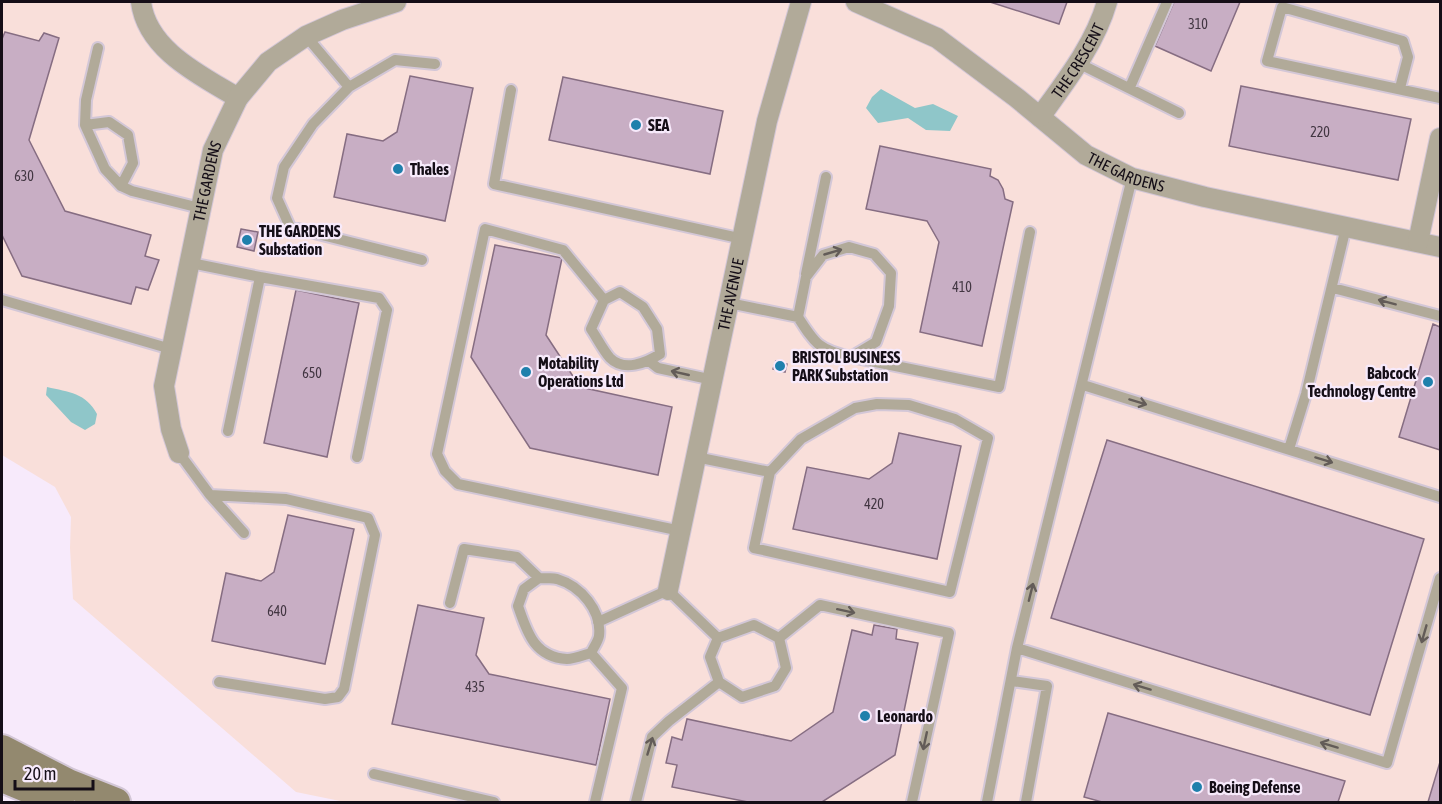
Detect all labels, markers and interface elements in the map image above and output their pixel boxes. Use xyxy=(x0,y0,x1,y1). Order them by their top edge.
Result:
house number: 310 xyxy=(1188,16,1208,32)
street label: THE CRESCENT xyxy=(1048,20,1107,102)
place label: SEA xyxy=(648,116,670,134)
marker: SEA xyxy=(629,118,643,132)
house number: 220 xyxy=(1310,124,1330,140)
street label: THE GARDENS xyxy=(189,138,225,223)
street label: THE GARDENS xyxy=(1085,148,1167,195)
place label: Thales xyxy=(410,160,449,178)
marker: Thales xyxy=(391,162,405,176)
house number: 630 xyxy=(14,168,34,184)
place label: THE GARDENS Substation xyxy=(259,222,341,258)
marker: THE GARDENS Substation xyxy=(240,233,254,247)
one-way arrow xyxy=(824,246,843,257)
street label: THE AVENUE xyxy=(714,257,747,332)
house number: 410 xyxy=(952,279,972,295)
one-way arrow xyxy=(1377,296,1396,307)
place label: BRISTOL BUSINESS PARK Substation xyxy=(792,348,901,384)
place label: Motability Operations Ltd xyxy=(538,354,624,390)
marker: BRISTOL BUSINESS PARK Substation xyxy=(773,359,787,373)
place label: Babcock Technology Centre xyxy=(1308,364,1417,400)
house number: 650 xyxy=(302,365,322,381)
marker: Motability Operations Ltd xyxy=(519,365,533,379)
one-way arrow xyxy=(671,366,690,378)
marker: Babcock Technology Centre xyxy=(1421,375,1435,389)
one-way arrow xyxy=(1128,397,1147,408)
one-way arrow xyxy=(1314,456,1333,467)
house number: 420 xyxy=(864,496,884,512)
one-way arrow xyxy=(1026,582,1038,601)
house number: 640 xyxy=(267,603,287,619)
one-way arrow xyxy=(836,605,855,617)
one-way arrow xyxy=(1418,624,1429,643)
house number: 435 xyxy=(465,679,485,695)
one-way arrow xyxy=(1133,681,1152,692)
place label: Leonardo xyxy=(877,707,933,725)
marker: Leonardo xyxy=(858,709,872,723)
one-way arrow xyxy=(919,731,931,750)
one-way arrow xyxy=(645,737,656,756)
one-way arrow xyxy=(1320,739,1339,750)
scale bar xyxy=(15,753,93,791)
text: 20 m xyxy=(24,763,56,784)
place label: Boeing Defense xyxy=(1209,778,1300,796)
marker: Boeing Defense xyxy=(1190,780,1204,794)

